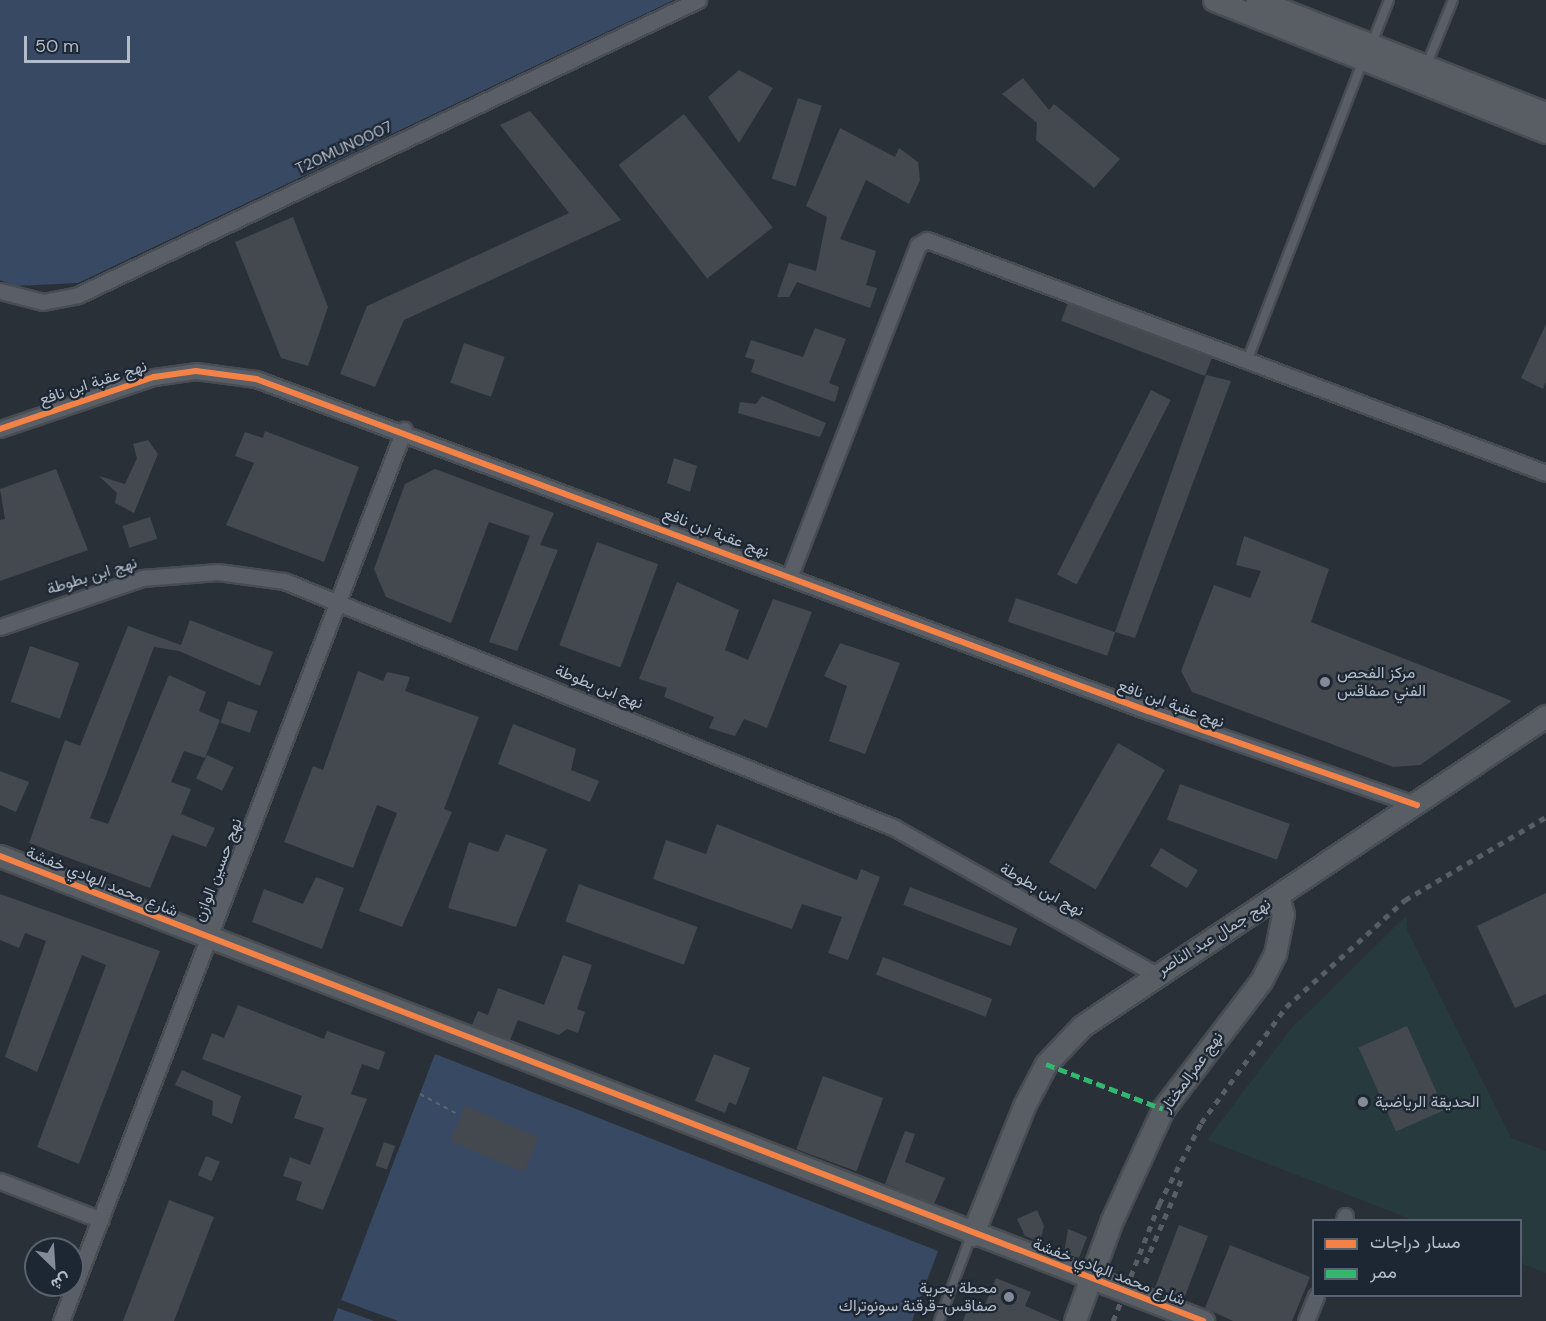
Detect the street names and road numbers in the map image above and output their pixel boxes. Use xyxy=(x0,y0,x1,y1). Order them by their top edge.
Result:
street label: T20MUN0007 xyxy=(292,117,396,179)
street label: نهج عقبة ابن نافع xyxy=(37,357,149,409)
street label: نهج عقبة ابن نافع xyxy=(660,504,772,562)
street label: نهج ابن بطوطة xyxy=(45,553,139,599)
street label: نهج ابن بطوطة xyxy=(552,661,646,713)
street label: نهج عقبة ابن نافع xyxy=(1115,676,1227,732)
street label: نهج حسين الوازن xyxy=(189,816,247,924)
street label: شارع محمد الهادي خفشة xyxy=(23,843,181,921)
street label: نهج ابن بطوطة xyxy=(997,859,1087,921)
street label: نهج جمال عبد الناصر xyxy=(1154,894,1274,980)
street label: نهج عمرالمختار xyxy=(1156,1028,1228,1116)
street label: شارع محمد الهادي خفشة xyxy=(1030,1234,1188,1310)

